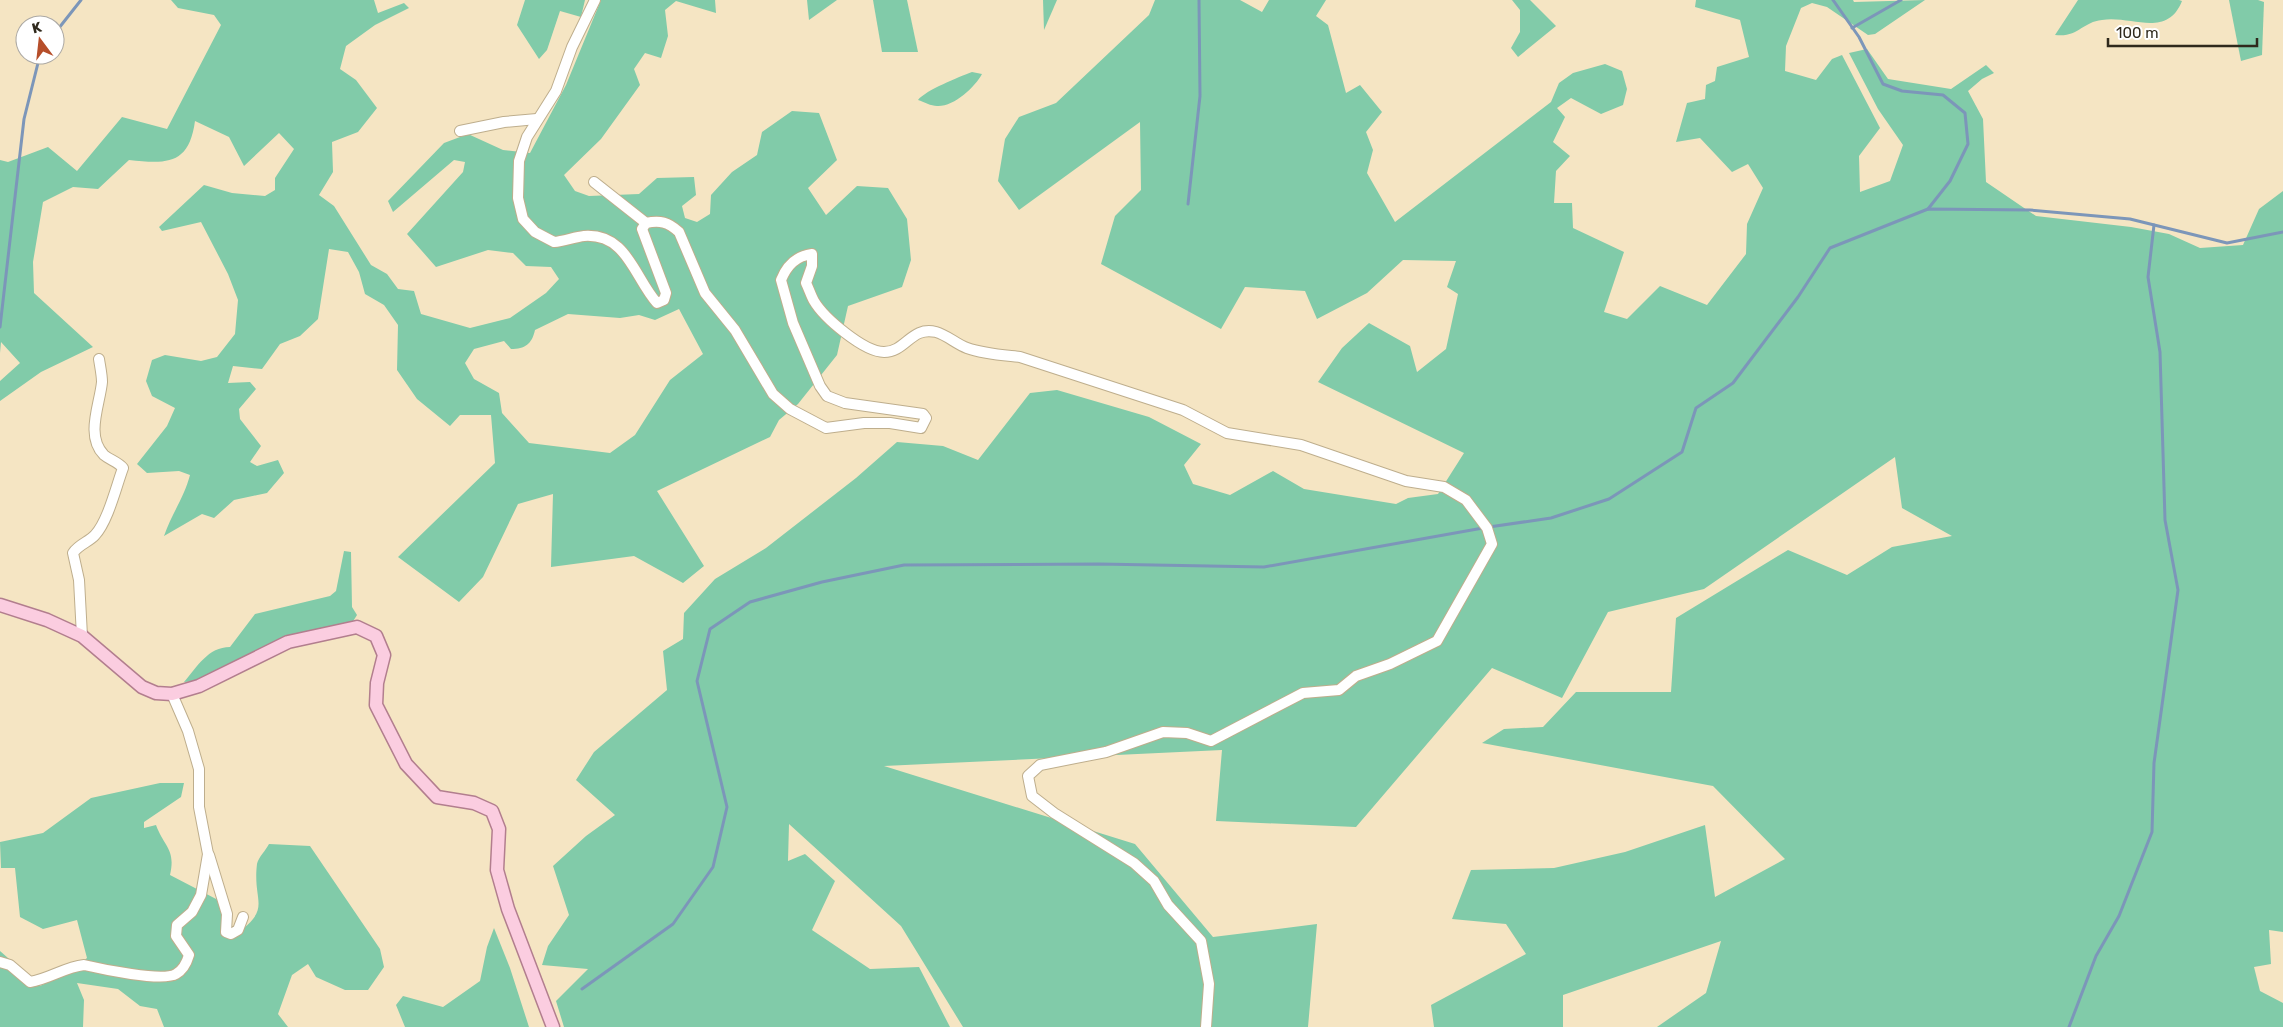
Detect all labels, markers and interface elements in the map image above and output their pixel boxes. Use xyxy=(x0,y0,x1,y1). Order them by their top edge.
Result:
north arrow xyxy=(15,15,65,65)
scale bar xyxy=(2108,15,2257,47)
text: K xyxy=(30,18,44,37)
text: 100 m xyxy=(2116,24,2158,42)

